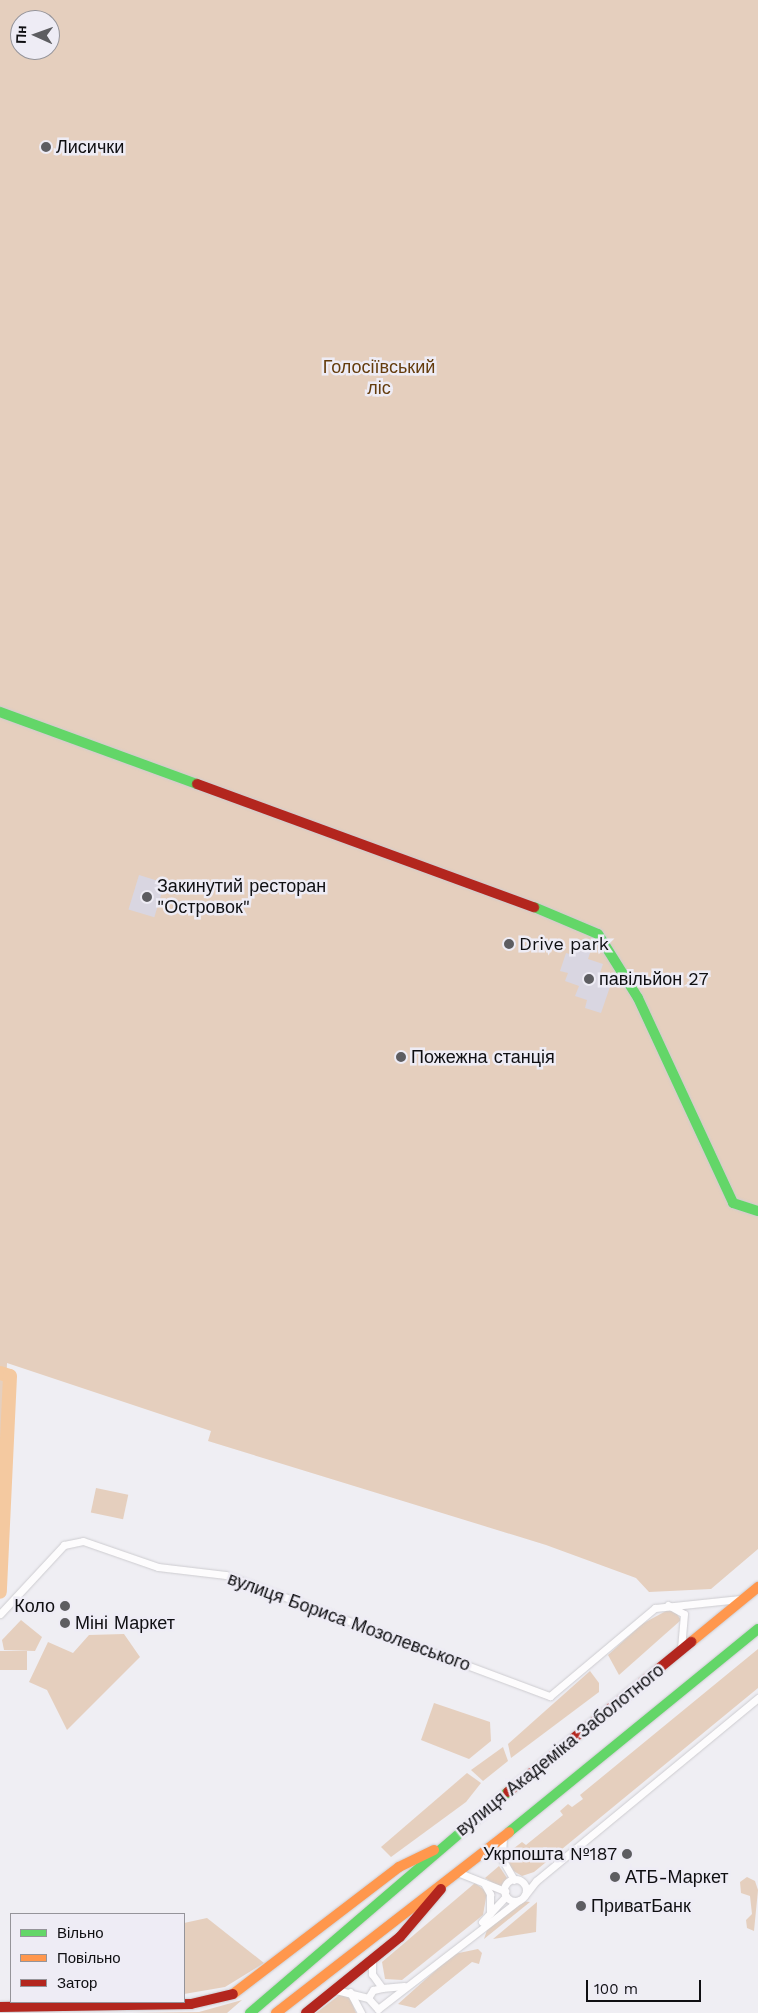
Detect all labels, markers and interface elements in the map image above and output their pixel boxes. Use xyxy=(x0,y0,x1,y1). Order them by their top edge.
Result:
north arrow xyxy=(10,10,60,60)
text: Пн xyxy=(13,25,29,44)
place label: Лисички xyxy=(56,136,124,158)
marker: Лисички xyxy=(40,141,52,153)
park label: Голосіївський ліс xyxy=(323,357,435,399)
place label: Закинутий ресторан "Островок" xyxy=(157,876,326,919)
marker: Закинутий ресторан "Островок" xyxy=(141,891,153,903)
place label: Drive park xyxy=(519,933,609,955)
marker: Drive park xyxy=(503,938,515,950)
place label: павільйон 27 xyxy=(599,968,709,990)
marker: павільйон 27 xyxy=(583,973,595,985)
place label: Пожежна станція xyxy=(411,1046,555,1068)
marker: Пожежна станція xyxy=(395,1051,407,1063)
street label: вулиця Бориса Мозолевського xyxy=(225,1568,473,1676)
place label: Коло xyxy=(14,1595,55,1617)
marker: Коло xyxy=(59,1600,71,1612)
place label: Міні Маркет xyxy=(75,1612,175,1634)
marker: Міні Маркет xyxy=(59,1617,71,1629)
street label: вулиця Академіка Заболотного xyxy=(452,1659,668,1841)
place label: Укрпошта №187 xyxy=(483,1843,617,1865)
marker: Укрпошта №187 xyxy=(621,1848,633,1860)
place label: АТБ-Маркет xyxy=(625,1866,729,1888)
marker: АТБ-Маркет xyxy=(609,1871,621,1883)
place label: ПриватБанк xyxy=(591,1895,691,1917)
marker: ПриватБанк xyxy=(575,1900,587,1912)
legend xyxy=(10,1913,185,2003)
text: Вільно xyxy=(57,1924,104,1942)
text: Повільно xyxy=(57,1949,121,1967)
scale bar xyxy=(588,1970,703,2002)
text: Затор xyxy=(57,1974,97,1992)
text: 100 m xyxy=(594,1980,638,1998)

